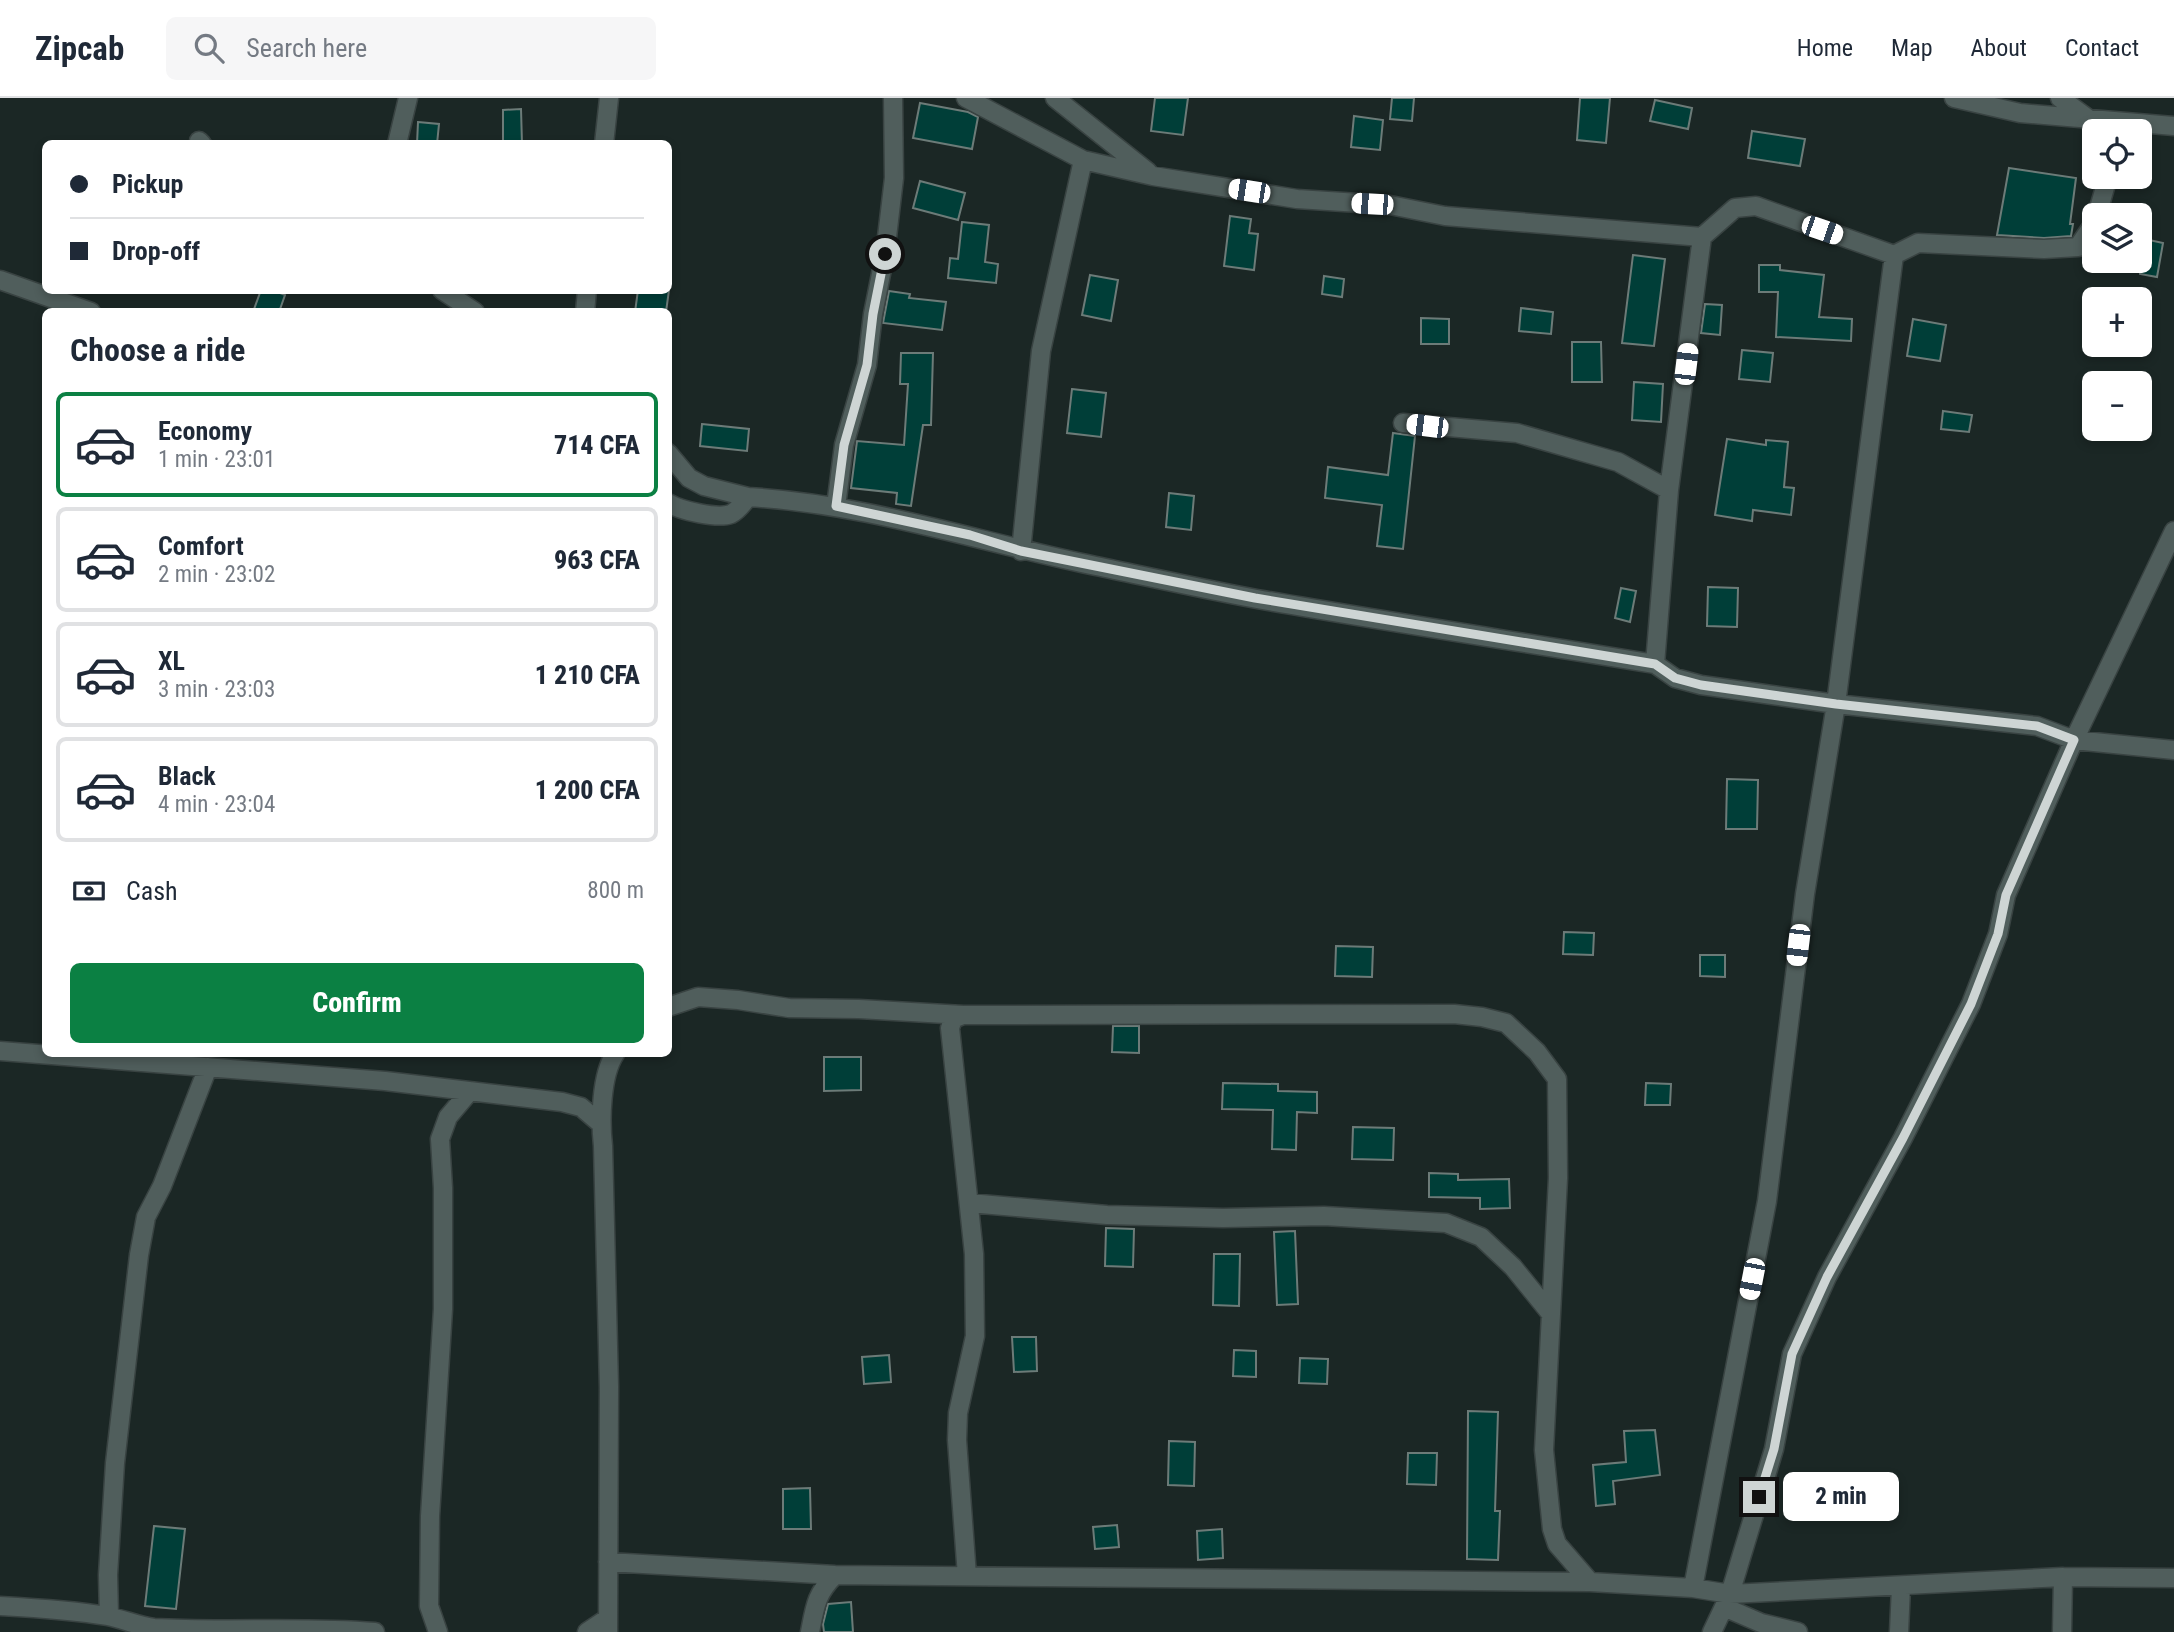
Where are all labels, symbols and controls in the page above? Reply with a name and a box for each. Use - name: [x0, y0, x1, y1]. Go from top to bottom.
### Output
- search box: [166, 17, 656, 80]
- text: Zipcab: [35, 29, 124, 68]
- icon: search: [190, 29, 228, 67]
- text: Search here: [246, 33, 367, 63]
- text: Home: [1797, 34, 1853, 62]
- text: Map: [1891, 34, 1933, 62]
- text: About: [1971, 34, 2027, 62]
- text: Contact: [2065, 34, 2139, 62]
- map controls: [2082, 119, 2152, 441]
- button: locate: [2082, 119, 2152, 189]
- text: Pickup: [112, 169, 183, 199]
- car: [1227, 177, 1272, 205]
- car: [1351, 192, 1394, 216]
- button: layers: [2082, 203, 2152, 273]
- car: [1799, 213, 1846, 247]
- text: Drop-off: [112, 236, 200, 266]
- route start: [869, 238, 901, 270]
- button: +: [2082, 287, 2152, 357]
- text: Choose a ride: [70, 331, 245, 369]
- car: [1674, 342, 1699, 386]
- button: −: [2082, 371, 2152, 441]
- icon: car: [74, 413, 137, 476]
- car: [1405, 413, 1450, 439]
- text: Economy: [158, 416, 252, 446]
- text: 714 CFA: [554, 430, 640, 460]
- text: 1 min · 23:01: [158, 446, 275, 473]
- icon: car: [74, 528, 137, 591]
- text: Comfort: [158, 531, 244, 561]
- text: 963 CFA: [554, 545, 640, 575]
- text: 2 min · 23:02: [158, 561, 275, 588]
- icon: car: [74, 643, 137, 706]
- text: XL: [158, 646, 185, 676]
- text: 1 210 CFA: [535, 660, 640, 690]
- text: 3 min · 23:03: [158, 676, 275, 703]
- icon: car: [74, 758, 137, 821]
- text: Black: [158, 761, 216, 791]
- text: 1 200 CFA: [535, 775, 640, 805]
- text: 4 min · 23:04: [158, 791, 275, 818]
- icon: cash: [70, 872, 108, 910]
- text: Cash: [126, 876, 178, 906]
- text: 800 m: [587, 877, 644, 904]
- car: [1786, 923, 1811, 967]
- button: Confirm: [70, 963, 644, 1043]
- car: [1738, 1256, 1767, 1302]
- callout: 2 min: [1784, 1472, 1899, 1522]
- route end: [1743, 1481, 1775, 1513]
- text: 2 min: [1815, 1483, 1867, 1510]

